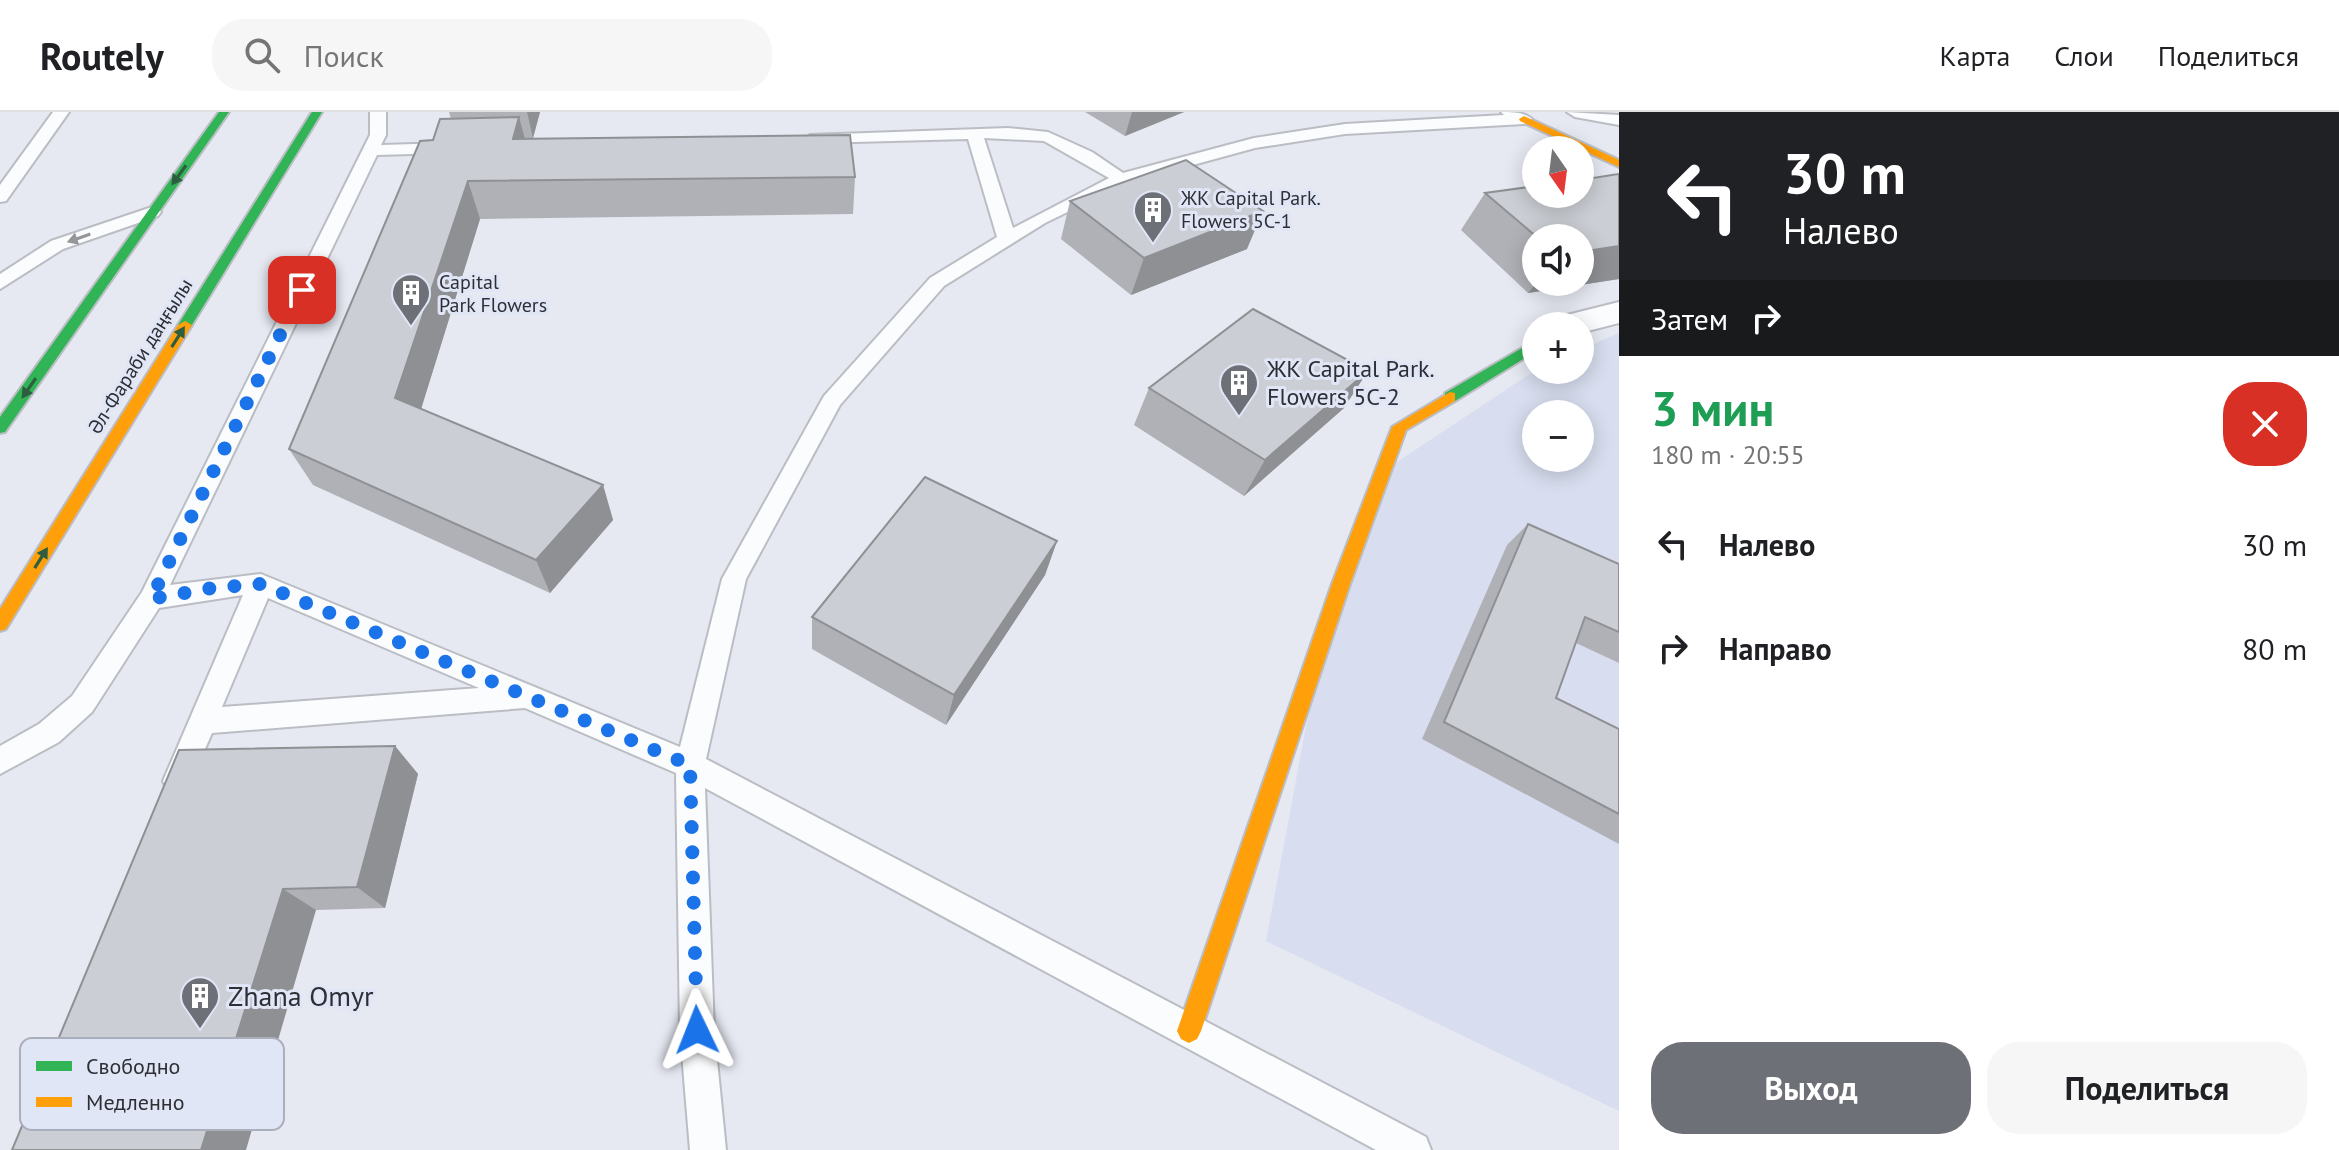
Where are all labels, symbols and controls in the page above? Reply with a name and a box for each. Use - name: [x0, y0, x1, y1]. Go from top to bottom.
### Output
- search box: [212, 19, 772, 91]
- text: Routely: [40, 31, 164, 80]
- icon: search: [240, 33, 284, 77]
- text: Поиск: [304, 36, 384, 75]
- text: Карта: [1940, 37, 2010, 74]
- text: Слои: [2054, 37, 2114, 74]
- text: Поделиться: [2158, 37, 2299, 74]
- north arrow: [1522, 136, 1594, 208]
- map controls: [1522, 136, 1594, 472]
- text: 30 m: [1783, 137, 1906, 209]
- icon: left: [1651, 144, 1755, 248]
- one-way arrow: [171, 165, 187, 186]
- place label: ЖК Capital Park. Flowers 5C-1: [1180, 185, 1321, 234]
- building icon: ЖК Capital Park. Flowers 5C-1: [1132, 189, 1174, 244]
- text: Налево: [1783, 207, 1899, 254]
- button: sound: [1522, 224, 1594, 296]
- one-way arrow: [66, 232, 90, 244]
- pin: [268, 256, 336, 324]
- icon: arrive: [280, 268, 324, 312]
- place label: Capital Park Flowers: [439, 269, 547, 318]
- building icon: Capital Park Flowers: [390, 272, 432, 327]
- street label: Әл-Фараби даңғылы: [82, 273, 198, 439]
- icon: right: [1744, 296, 1788, 340]
- text: Затем: [1651, 299, 1728, 338]
- button: +: [1522, 312, 1594, 384]
- one-way arrow: [171, 326, 185, 348]
- place label: ЖК Capital Park. Flowers 5C-2: [1266, 353, 1435, 412]
- building icon: ЖК Capital Park. Flowers 5C-2: [1218, 362, 1260, 417]
- one-way arrow: [22, 377, 37, 398]
- text: 3 мин: [1651, 377, 1774, 439]
- button: close: [2223, 382, 2307, 466]
- button: −: [1522, 400, 1594, 472]
- text: 180 m · 20:55: [1651, 438, 1805, 471]
- icon: left: [1651, 522, 1695, 566]
- text: Налево: [1719, 525, 1815, 564]
- text: 30 m: [2242, 525, 2307, 564]
- one-way arrow: [34, 547, 48, 569]
- icon: right: [1651, 626, 1695, 670]
- text: Направо: [1719, 629, 1832, 668]
- text: 80 m: [2242, 629, 2307, 668]
- building icon: Zhana Omyr: [179, 975, 221, 1030]
- place label: Zhana Omyr: [228, 977, 374, 1014]
- position arrow: [655, 988, 739, 1072]
- legend: [20, 1038, 284, 1130]
- button: Выход: [1651, 1042, 1971, 1134]
- button: Поделиться: [1987, 1042, 2307, 1134]
- text: Свободно: [86, 1052, 180, 1080]
- text: Медленно: [86, 1088, 184, 1116]

